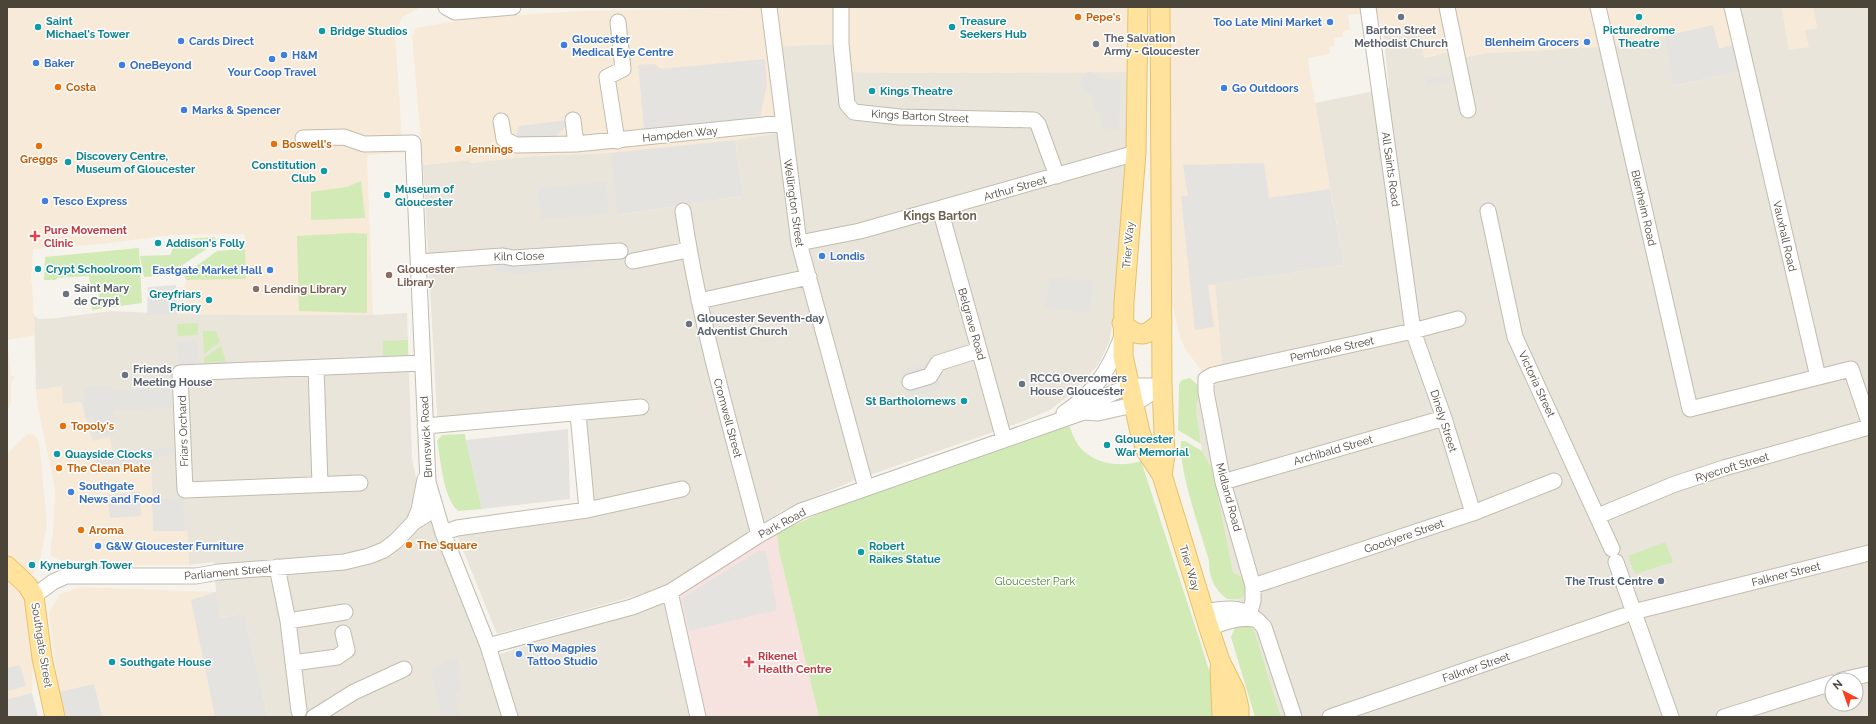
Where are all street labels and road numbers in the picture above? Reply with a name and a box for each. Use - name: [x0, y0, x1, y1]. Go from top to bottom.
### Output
- street label: Kings Barton Street: [871, 107, 969, 126]
- street label: Hampden Way: [642, 124, 718, 145]
- street label: All Saints Road: [1379, 131, 1402, 208]
- street label: Wellington Street: [781, 158, 806, 248]
- street label: Blenheim Road: [1628, 169, 1659, 248]
- street label: Arthur Street: [982, 173, 1048, 204]
- street label: Vauxhall Road: [1770, 199, 1799, 273]
- street label: Trier Way: [1120, 221, 1137, 269]
- street label: Kiln Close: [494, 250, 545, 263]
- street label: Belgrave Road: [955, 287, 988, 362]
- street label: Pembroke Street: [1289, 334, 1376, 365]
- street label: Victoria Street: [1516, 349, 1558, 420]
- street label: Cromwell Street: [711, 377, 744, 460]
- street label: Dinely Street: [1427, 388, 1460, 454]
- street label: Friars Orchard: [176, 395, 191, 467]
- street label: Brunswick Road: [418, 396, 435, 478]
- street label: Archibald Street: [1292, 433, 1375, 468]
- street label: Ryecroft Street: [1694, 450, 1771, 485]
- street label: Midland Road: [1213, 461, 1244, 533]
- street label: Park Road: [756, 506, 808, 541]
- street label: Goodyere Street: [1363, 517, 1446, 556]
- street label: Trier Way: [1176, 544, 1203, 593]
- street label: Falkner Street: [1750, 560, 1822, 589]
- street label: Parliament Street: [184, 562, 273, 583]
- street label: Southgate Street: [28, 602, 55, 689]
- street label: Falkner Street: [1441, 650, 1512, 685]

